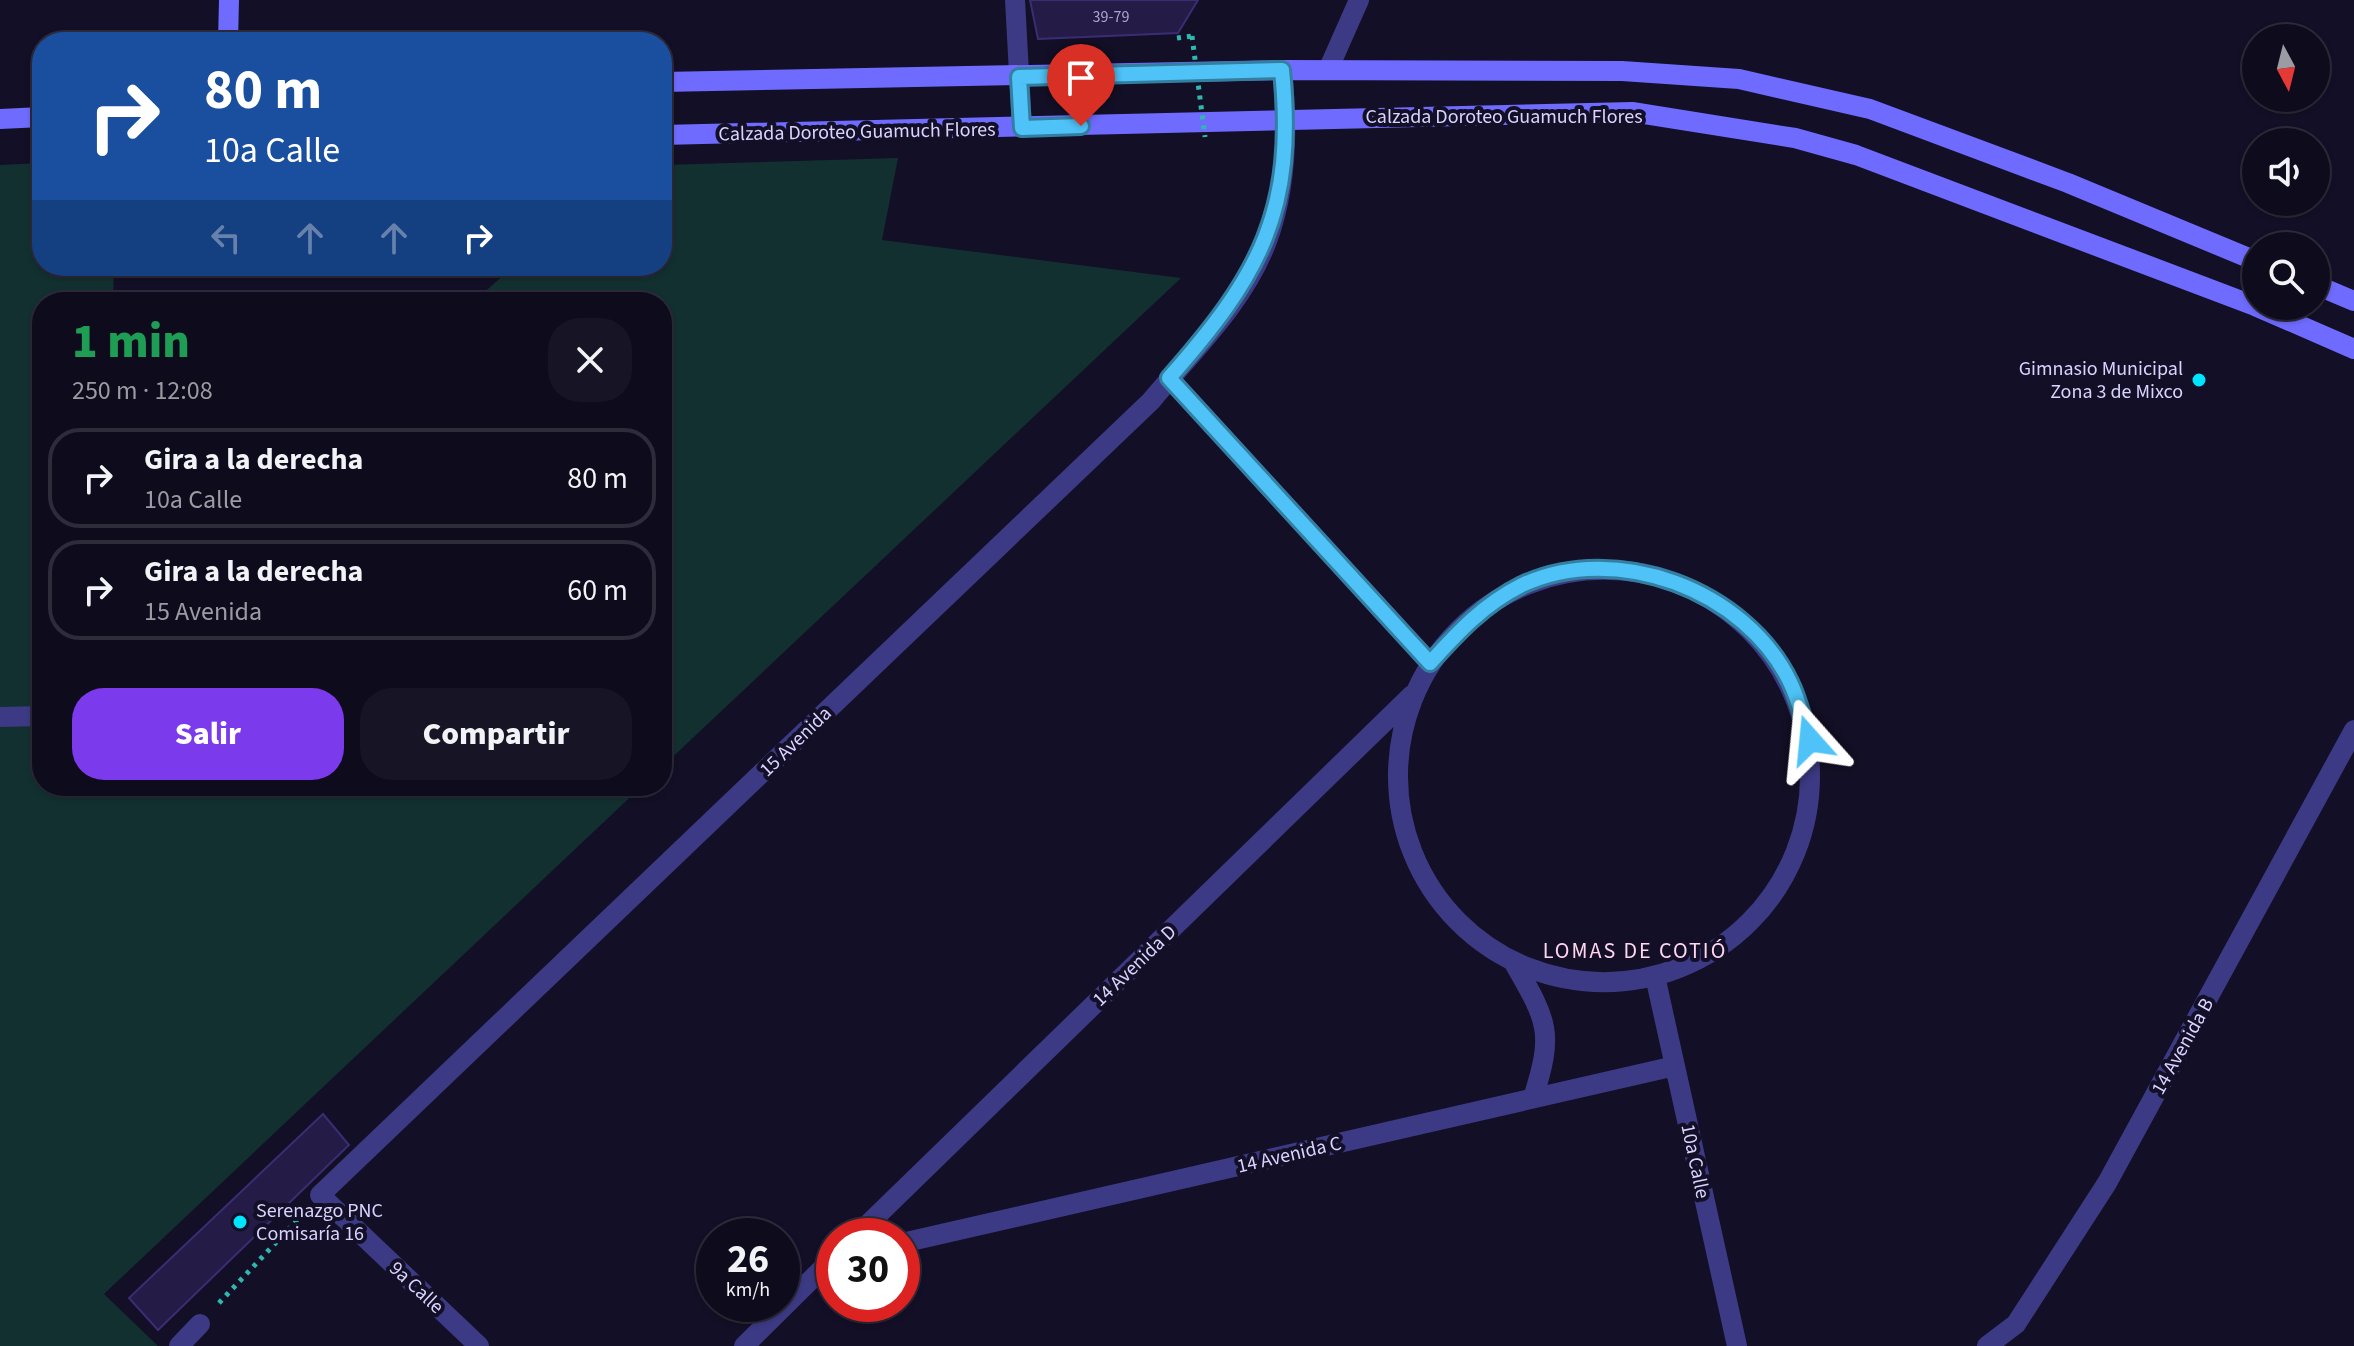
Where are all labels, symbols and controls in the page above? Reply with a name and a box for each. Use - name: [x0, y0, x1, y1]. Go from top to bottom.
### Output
- house number: 39-79: [1093, 6, 1129, 28]
- north arrow: [2242, 24, 2330, 112]
- map controls: [2242, 24, 2330, 320]
- pin: [1047, 44, 1115, 126]
- text: 80 m: [204, 51, 322, 130]
- icon: arrive: [1059, 56, 1103, 100]
- icon: right: [72, 64, 176, 168]
- street label: Calzada Doroteo Guamuch Flores: [1365, 103, 1643, 131]
- street label: Calzada Doroteo Guamuch Flores: [718, 116, 996, 148]
- text: 10a Calle: [204, 125, 340, 176]
- button: sound: [2242, 128, 2330, 216]
- icon: left: [204, 216, 248, 260]
- icon: ahead: [288, 216, 332, 260]
- icon: ahead: [372, 216, 416, 260]
- icon: right: [456, 216, 500, 260]
- button: search: [2242, 232, 2330, 320]
- text: 1 min: [72, 308, 190, 376]
- button: close: [548, 318, 632, 402]
- place label: Gimnasio Municipal Zona 3 de Mixco: [2019, 355, 2183, 406]
- marker: Gimnasio Municipal Zona 3 de Mixco: [2190, 371, 2208, 389]
- text: 250 m · 12:08: [72, 372, 213, 409]
- text: Gira a la derecha: [144, 438, 363, 481]
- icon: right: [76, 456, 120, 500]
- text: 80 m: [567, 457, 628, 500]
- text: 10a Calle: [144, 481, 242, 518]
- text: Gira a la derecha: [144, 550, 363, 593]
- icon: right: [76, 568, 120, 612]
- text: 60 m: [567, 569, 628, 612]
- text: 15 Avenida: [144, 593, 262, 630]
- button: Salir: [72, 688, 344, 780]
- button: Compartir: [360, 688, 632, 780]
- position arrow: [1768, 698, 1852, 782]
- street label: 15 Avenida: [753, 700, 838, 783]
- street label: 14 Avenida D: [1086, 918, 1183, 1013]
- district label: LOMAS DE COTIÓ: [1543, 935, 1727, 967]
- street label: 14 Avenida B: [2145, 993, 2221, 1100]
- street label: 10a Calle: [1673, 1121, 1717, 1201]
- street label: 14 Avenida C: [1234, 1129, 1344, 1181]
- place label: Serenazgo PNC Comisaría 16: [256, 1197, 383, 1248]
- marker: Serenazgo PNC Comisaría 16: [231, 1213, 249, 1231]
- speed limit sign: 30: [816, 1218, 920, 1322]
- text: 26: [727, 1231, 769, 1288]
- street label: 9a Calle: [383, 1255, 450, 1320]
- text: km/h: [726, 1276, 770, 1304]

